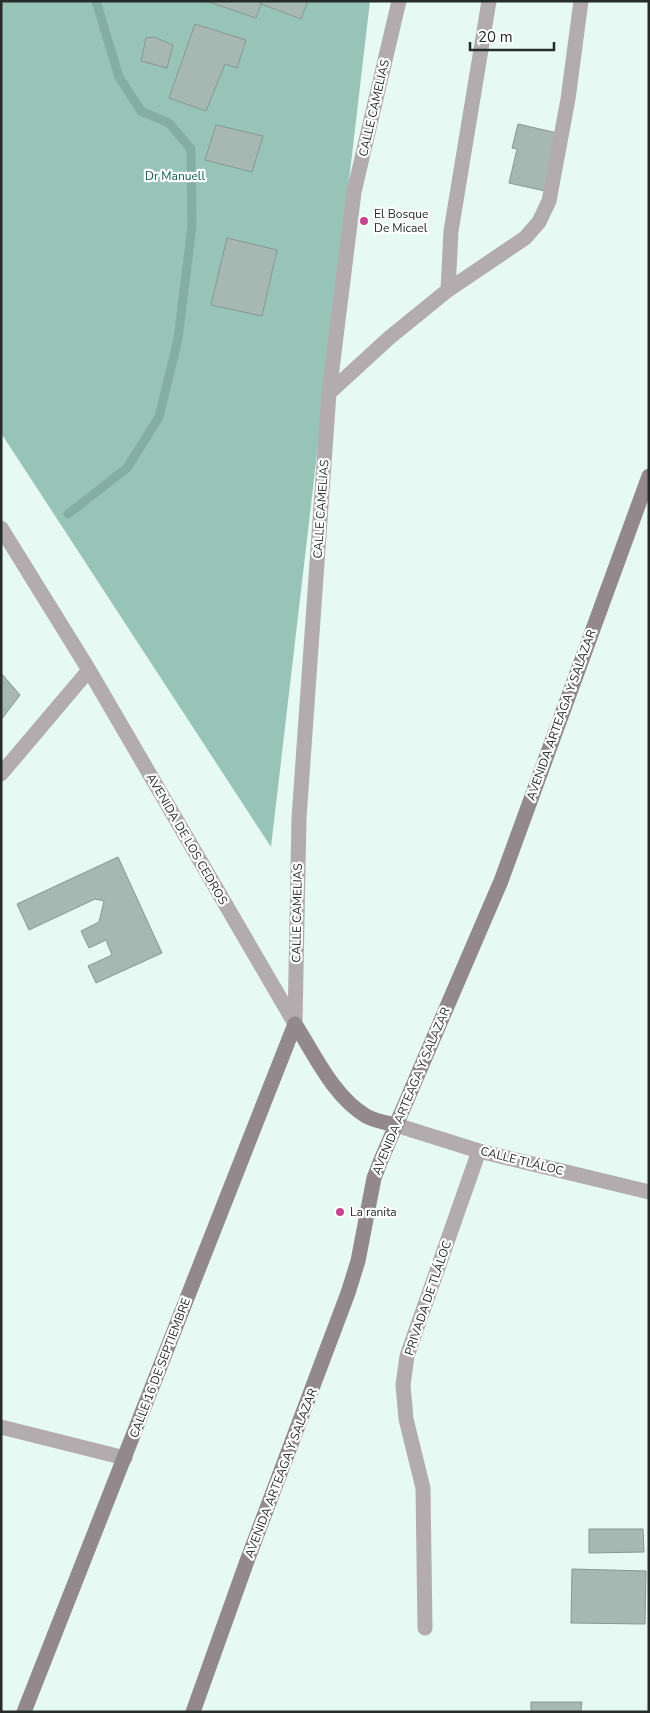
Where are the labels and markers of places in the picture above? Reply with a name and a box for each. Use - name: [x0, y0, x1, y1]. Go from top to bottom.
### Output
- place label: El Bosque De Micael: [374, 206, 428, 236]
- marker: El Bosque De Micael: [358, 215, 370, 227]
- place label: La ranita: [350, 1204, 397, 1220]
- marker: La ranita: [334, 1206, 346, 1218]

